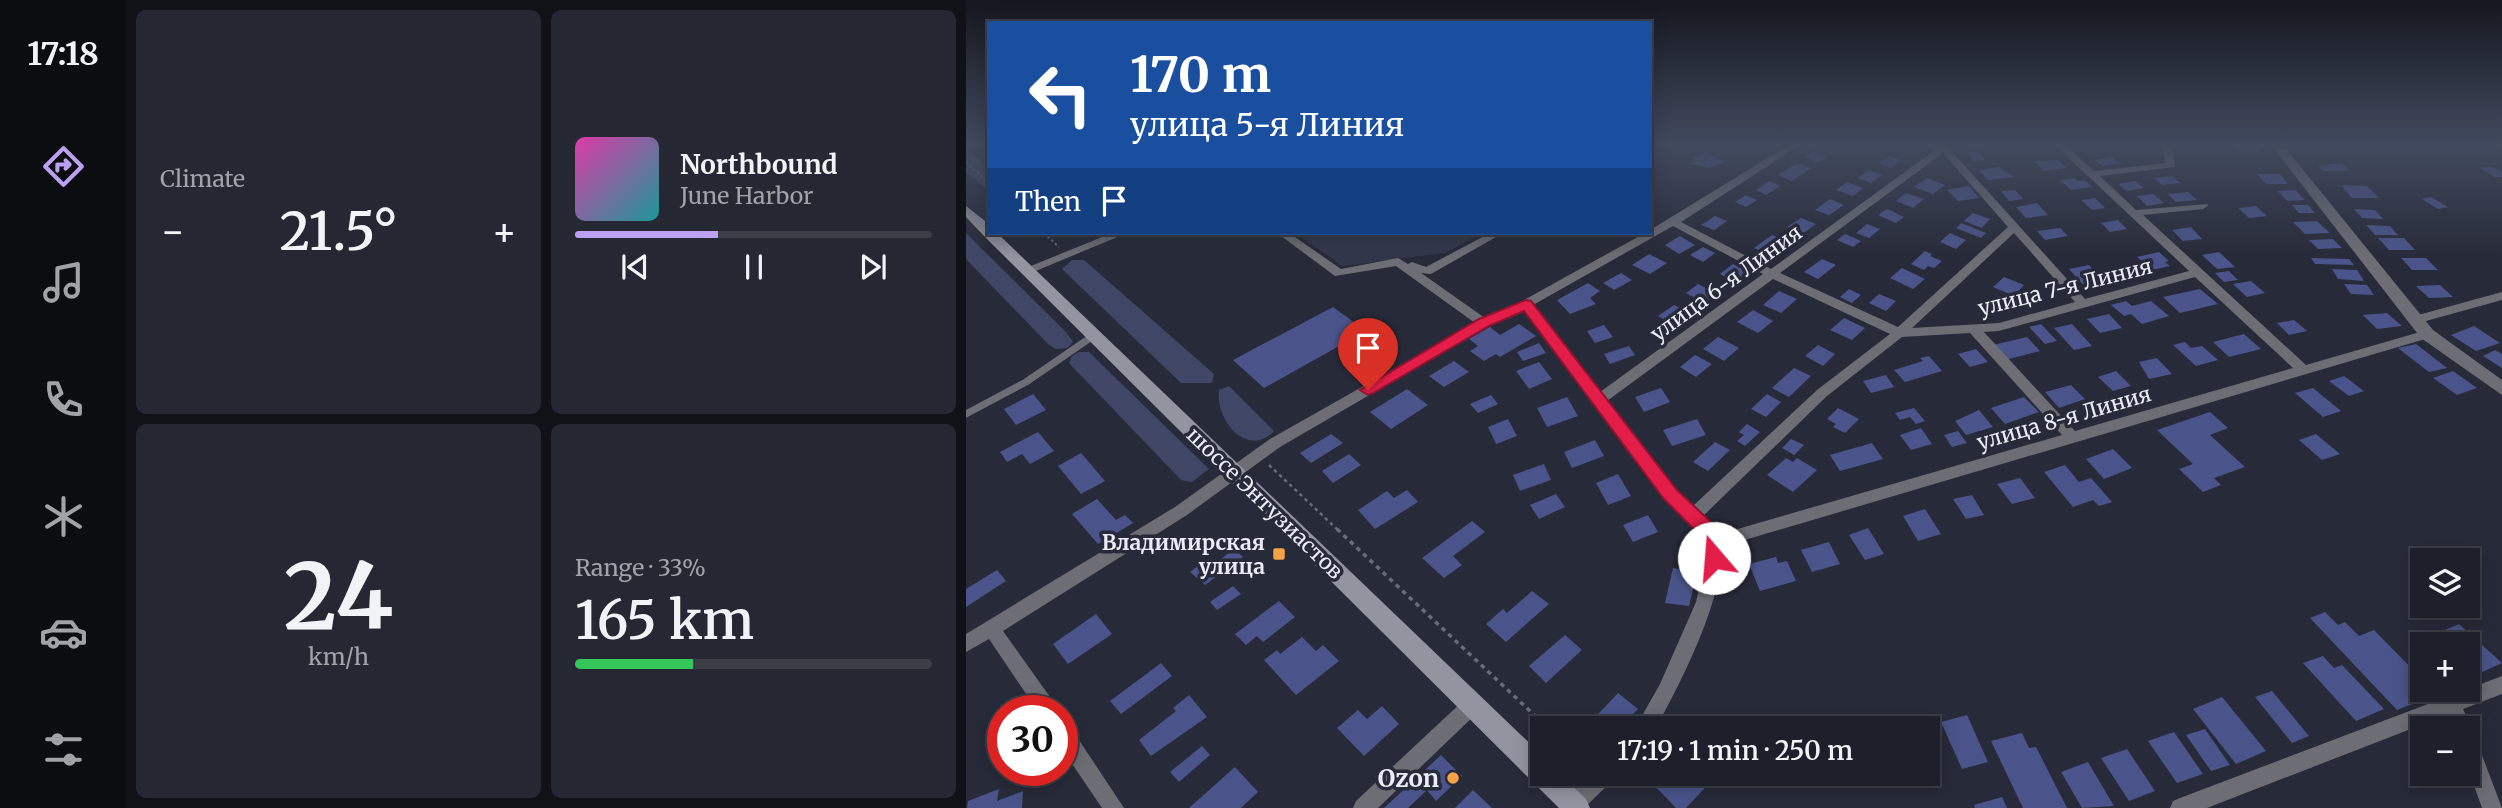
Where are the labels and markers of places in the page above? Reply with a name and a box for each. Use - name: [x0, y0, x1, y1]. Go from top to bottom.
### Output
- pin: [1338, 318, 1398, 390]
- place label: Владимирская улица: [1102, 529, 1265, 580]
- marker: Владимирская улица: [1271, 546, 1287, 562]
- place label: Ozon: [1378, 763, 1439, 794]
- marker: Ozon: [1445, 770, 1461, 786]

